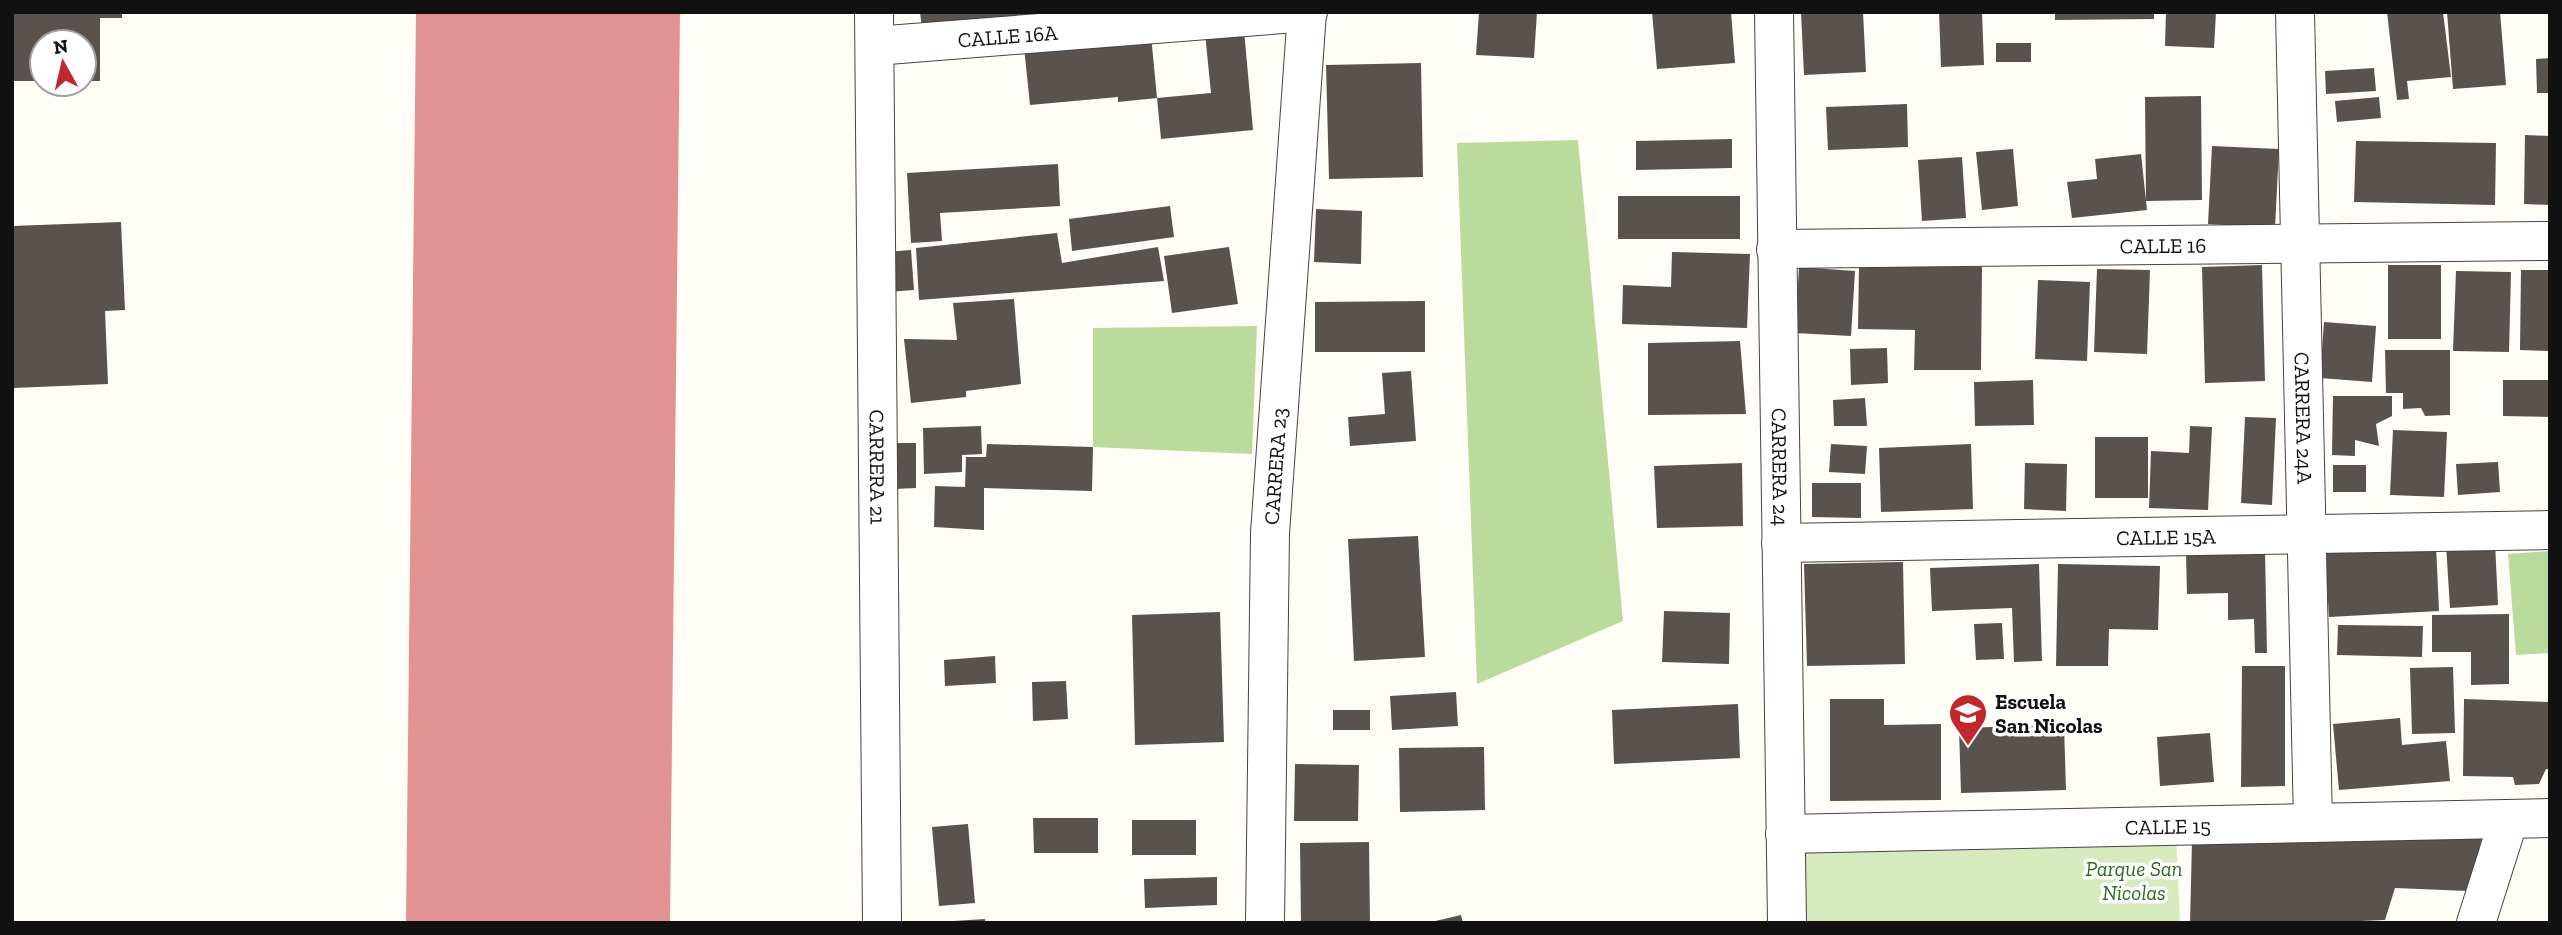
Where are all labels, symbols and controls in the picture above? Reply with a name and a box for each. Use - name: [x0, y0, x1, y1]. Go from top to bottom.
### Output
- street label: CALLE 16A: [957, 19, 1059, 52]
- north arrow: [28, 28, 98, 98]
- text: N: [52, 34, 69, 59]
- street label: CALLE 16: [2120, 232, 2206, 258]
- street label: CARRERA 24A: [2290, 352, 2318, 485]
- street label: CARRERA 23: [1258, 407, 1291, 526]
- street label: CARRERA 24: [1767, 408, 1794, 526]
- street label: CARRERA 21: [865, 409, 891, 525]
- street label: CALLE 15A: [2116, 523, 2216, 550]
- place label: Escuela San Nicolas: [1995, 689, 2103, 738]
- school or university icon: Escuela San Nicolas: [1947, 692, 1989, 747]
- street label: CALLE 15: [2125, 813, 2211, 839]
- park label: Parque San Nicolas: [2085, 856, 2183, 905]

